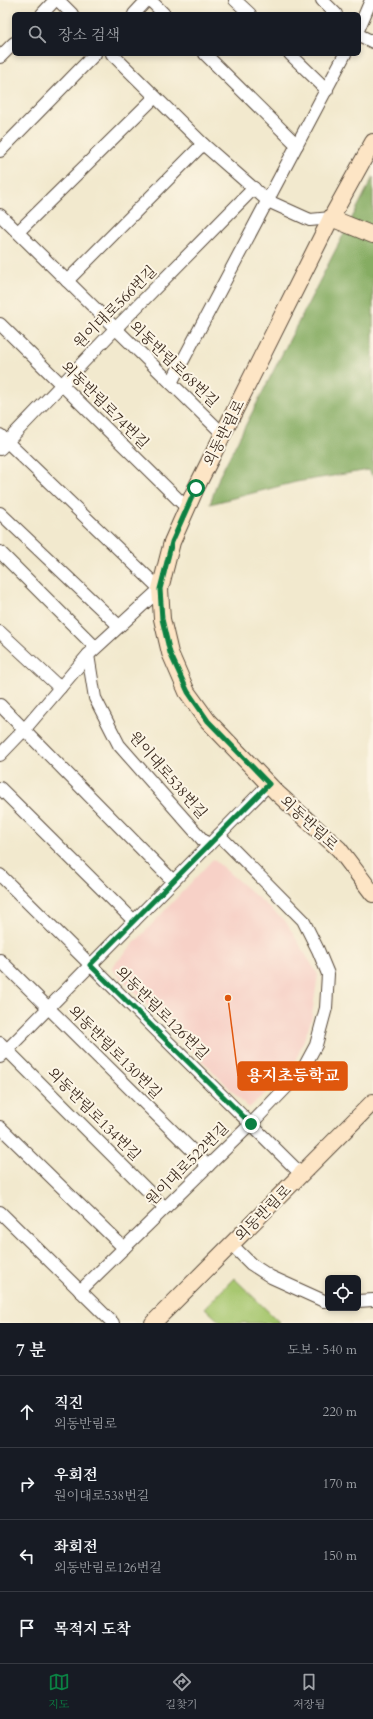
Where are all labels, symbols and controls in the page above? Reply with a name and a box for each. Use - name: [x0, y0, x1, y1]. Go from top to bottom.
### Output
- search box: [12, 12, 361, 56]
- icon: search: [26, 23, 48, 45]
- text: 장소 검색: [58, 25, 120, 45]
- street label: 원이대로566번길: [69, 261, 161, 353]
- street label: 외동반림로68번길: [125, 316, 223, 412]
- street label: 외동반림로74번길: [57, 357, 153, 453]
- street label: 외동반림로: [199, 396, 250, 470]
- route start: [187, 479, 205, 497]
- street label: 원이대로538번길: [124, 727, 212, 823]
- street label: 외동반림로: [276, 791, 343, 855]
- street label: 외동반림로126번길: [111, 962, 213, 1064]
- street label: 외동반림로130번길: [64, 1001, 166, 1103]
- callout: 용지초등학교: [238, 1062, 347, 1090]
- street label: 외동반림로134번길: [43, 1063, 145, 1165]
- text: 용지초등학교: [247, 1065, 340, 1087]
- route end: [242, 1115, 260, 1133]
- street label: 원이대로522번길: [141, 1118, 233, 1210]
- street label: 외동반림로: [230, 1180, 296, 1246]
- map controls: [325, 1275, 361, 1311]
- button: locate: [325, 1275, 361, 1311]
- text: 7 분: [16, 1339, 46, 1362]
- text: 도보 · 540 m: [287, 1341, 357, 1359]
- text: 직진: [54, 1393, 83, 1413]
- icon: ahead: [16, 1401, 38, 1423]
- text: 220 m: [323, 1403, 357, 1421]
- text: 외동반림로: [54, 1415, 117, 1433]
- text: 우회전: [54, 1465, 97, 1485]
- icon: right: [16, 1473, 38, 1495]
- text: 170 m: [323, 1475, 357, 1493]
- text: 원이대로538번길: [54, 1487, 149, 1505]
- text: 좌회전: [54, 1537, 97, 1557]
- icon: left: [16, 1545, 38, 1567]
- text: 150 m: [323, 1547, 357, 1565]
- text: 외동반림로126번길: [54, 1559, 162, 1577]
- icon: arrive: [16, 1617, 38, 1639]
- text: 목적지 도착: [54, 1619, 130, 1639]
- tab: 지도: [48, 1671, 70, 1712]
- tab: 길찾기: [166, 1671, 197, 1712]
- tab: 저장됨: [293, 1671, 325, 1712]

